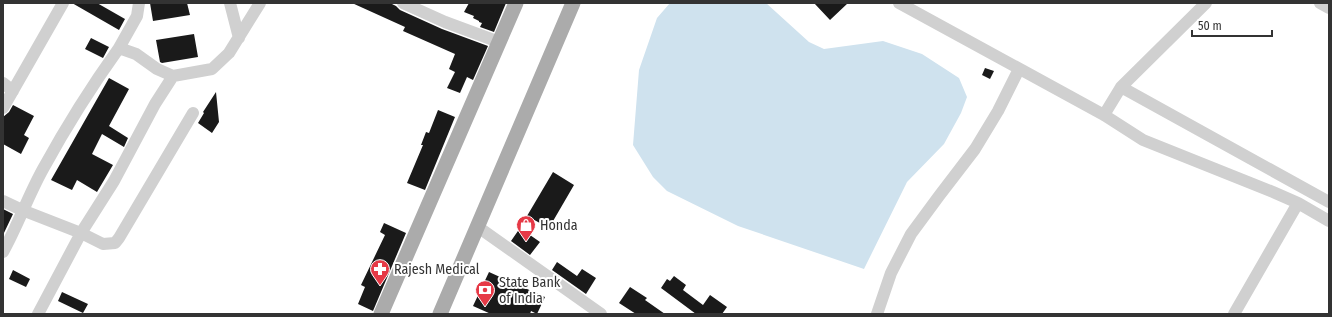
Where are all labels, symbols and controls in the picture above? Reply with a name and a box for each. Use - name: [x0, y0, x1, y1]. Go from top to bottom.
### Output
- scale bar: [1192, 12, 1272, 38]
- text: 50 m: [1198, 19, 1222, 33]
- shop icon: Honda: [515, 214, 537, 242]
- place label: Honda: [540, 217, 578, 234]
- pharmacy icon: Rajesh Medical: [369, 258, 391, 286]
- place label: Rajesh Medical: [394, 261, 480, 278]
- place label: State Bank of India: [499, 274, 561, 307]
- bank icon: State Bank of India: [474, 279, 496, 307]

